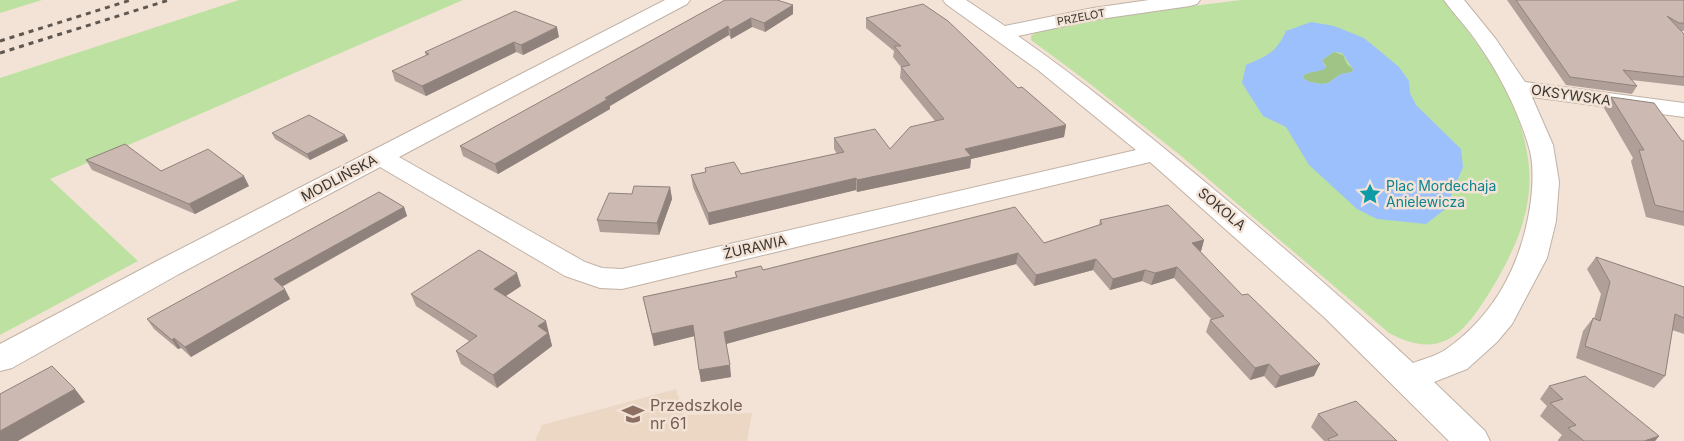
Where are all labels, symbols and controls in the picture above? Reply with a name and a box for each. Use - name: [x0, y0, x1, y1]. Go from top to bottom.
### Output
- street label: PRZELOT: [1056, 5, 1106, 29]
- street label: OKSYWSKA: [1530, 80, 1612, 109]
- street label: MODLIŃSKA: [298, 150, 380, 205]
- place label: Plac Mordechaja Anielewicza: [1386, 177, 1496, 210]
- place icon: Plac Mordechaja Anielewicza: [1357, 181, 1383, 207]
- street label: SOKOLA: [1195, 184, 1250, 234]
- street label: ŻURAWIA: [722, 231, 788, 262]
- place label: Przedszkole nr 61: [650, 395, 742, 433]
- school or university icon: Przedszkole nr 61: [620, 401, 646, 427]

